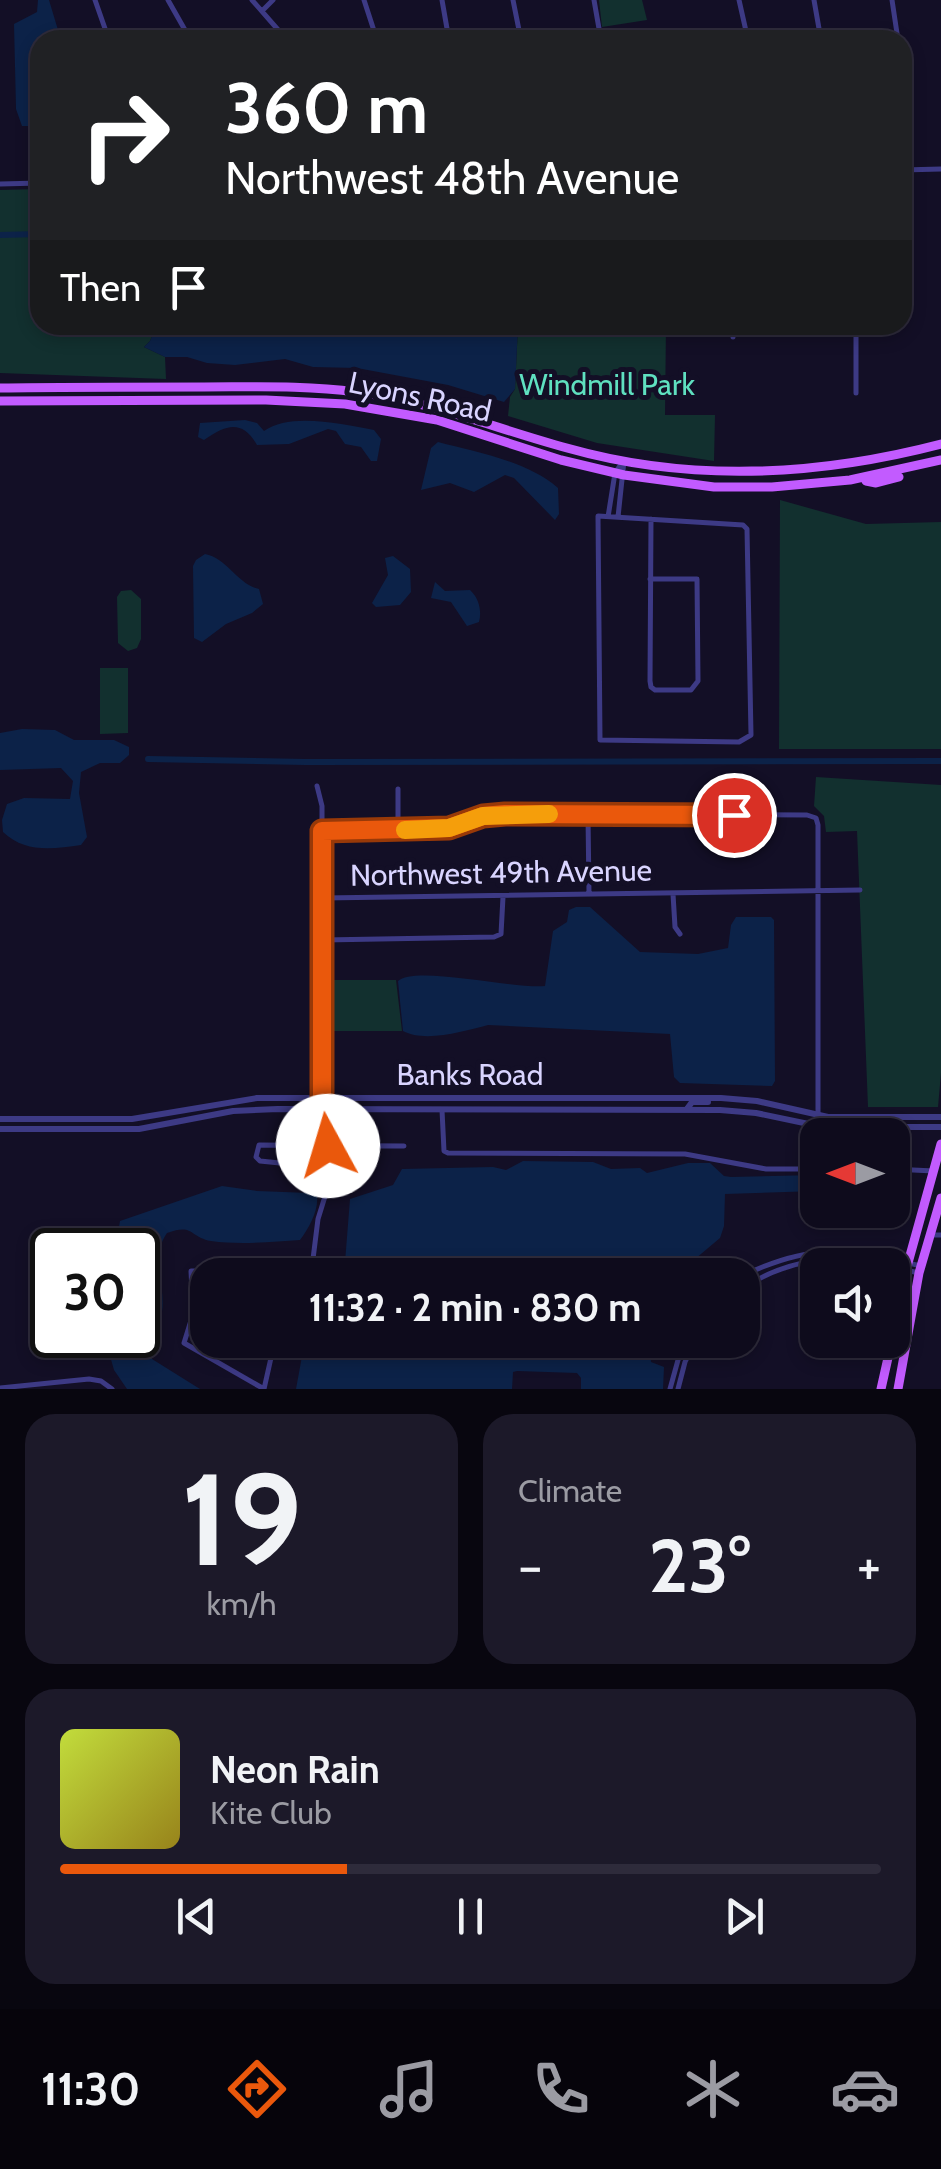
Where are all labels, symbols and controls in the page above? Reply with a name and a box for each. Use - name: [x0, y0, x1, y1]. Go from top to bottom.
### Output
- text: 360 m: [225, 65, 428, 151]
- icon: right: [60, 70, 190, 200]
- text: Northwest 48th Avenue: [225, 151, 679, 205]
- icon: arrive: [161, 260, 216, 315]
- text: Then: [60, 264, 141, 311]
- street label: Lyons Road: [345, 363, 495, 430]
- park label: Windmill Park: [519, 366, 695, 403]
- pin: [692, 773, 777, 858]
- icon: arrive: [707, 788, 762, 843]
- street label: Northwest 49th Avenue: [350, 851, 652, 894]
- street label: Banks Road: [397, 1056, 543, 1093]
- position arrow: [276, 1094, 380, 1198]
- north arrow: [800, 1118, 910, 1228]
- map controls: [800, 1118, 910, 1358]
- speed limit sign: 30: [30, 1228, 160, 1358]
- button: sound: [800, 1248, 910, 1358]
- text: 11:32 · 2 min · 830 m: [309, 1284, 641, 1331]
- text: 19: [181, 1440, 302, 1598]
- text: Climate: [518, 1471, 622, 1510]
- text: 23°: [649, 1520, 750, 1611]
- text: −: [518, 1532, 542, 1599]
- text: +: [857, 1532, 881, 1599]
- text: km/h: [206, 1584, 277, 1623]
- text: Neon Rain: [210, 1746, 380, 1793]
- text: Kite Club: [210, 1793, 332, 1832]
- icon: previous: [169, 1889, 224, 1944]
- icon: pause: [443, 1889, 498, 1944]
- icon: next: [717, 1889, 772, 1944]
- icon: directions: [222, 2054, 292, 2124]
- icon: music: [374, 2054, 444, 2124]
- icon: phone: [526, 2054, 596, 2124]
- icon: climate: [678, 2054, 748, 2124]
- icon: car: [830, 2054, 900, 2124]
- text: 11:30: [41, 2062, 140, 2116]

